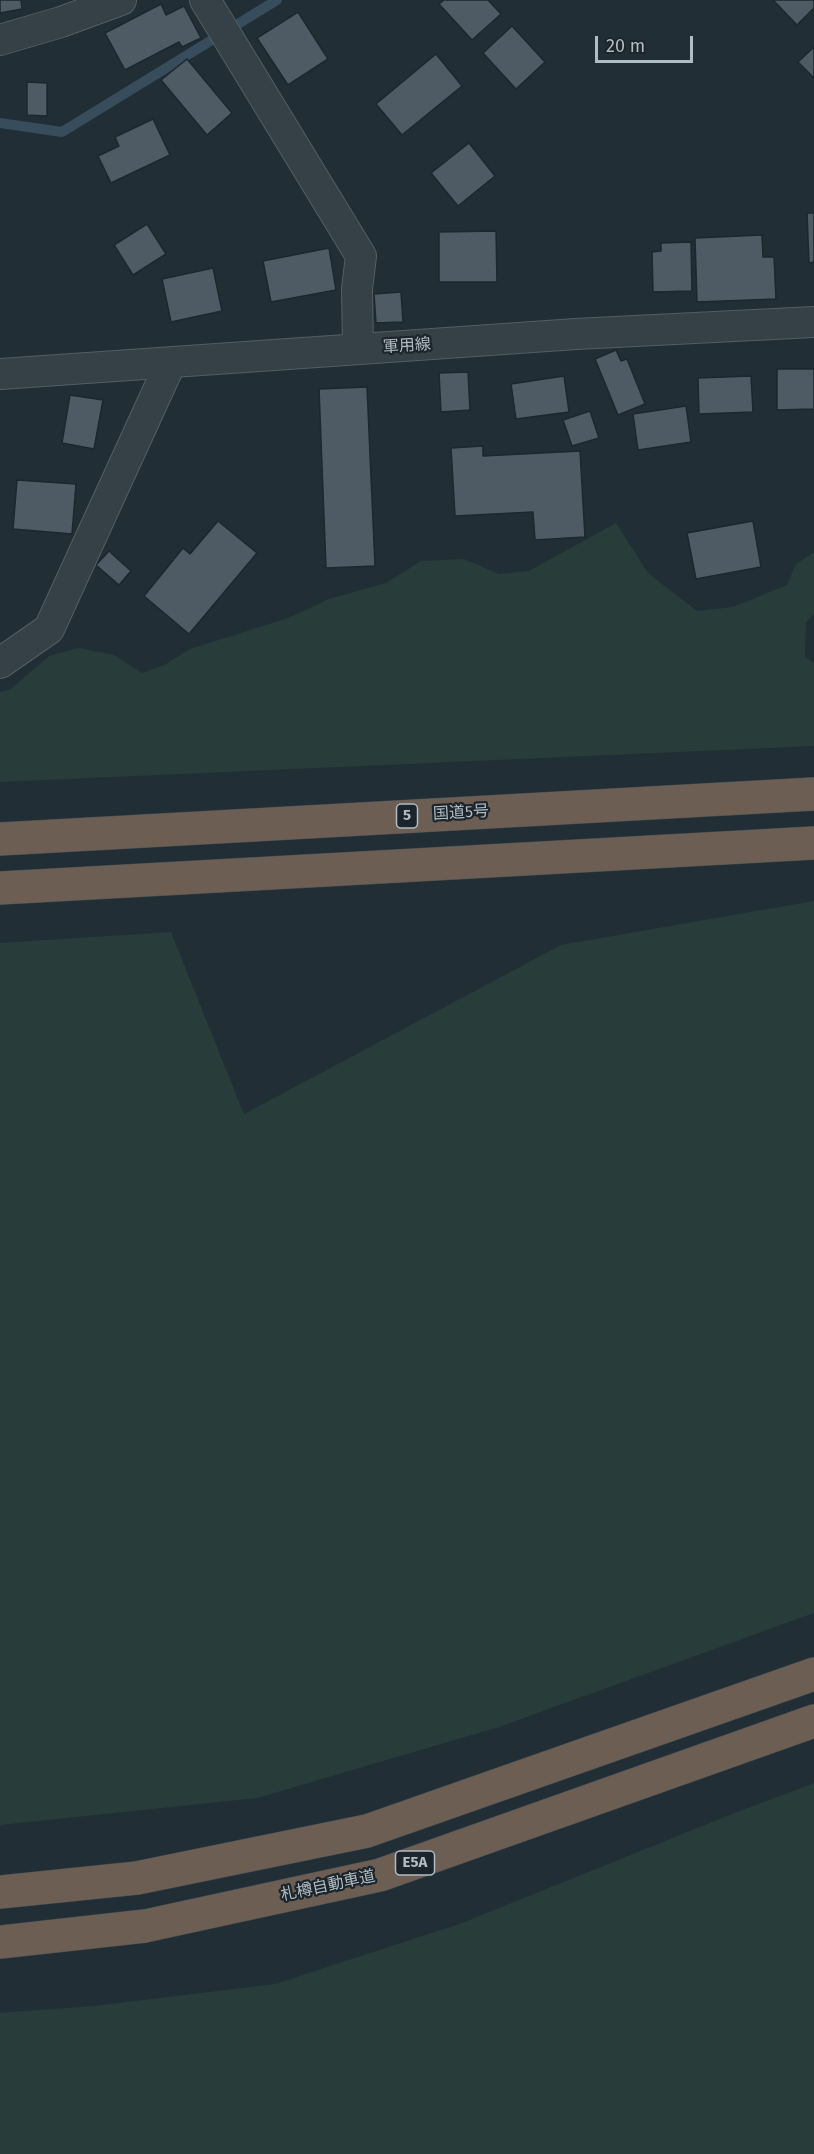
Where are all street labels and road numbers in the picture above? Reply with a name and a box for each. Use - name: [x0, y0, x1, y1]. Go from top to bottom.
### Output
- street label: 軍用線: [382, 335, 432, 357]
- street label: 国道5号: [433, 802, 489, 824]
- road number: 5: [396, 804, 418, 828]
- road number: E5A: [396, 1851, 434, 1875]
- street label: 札樽自動車道: [279, 1867, 377, 1905]

